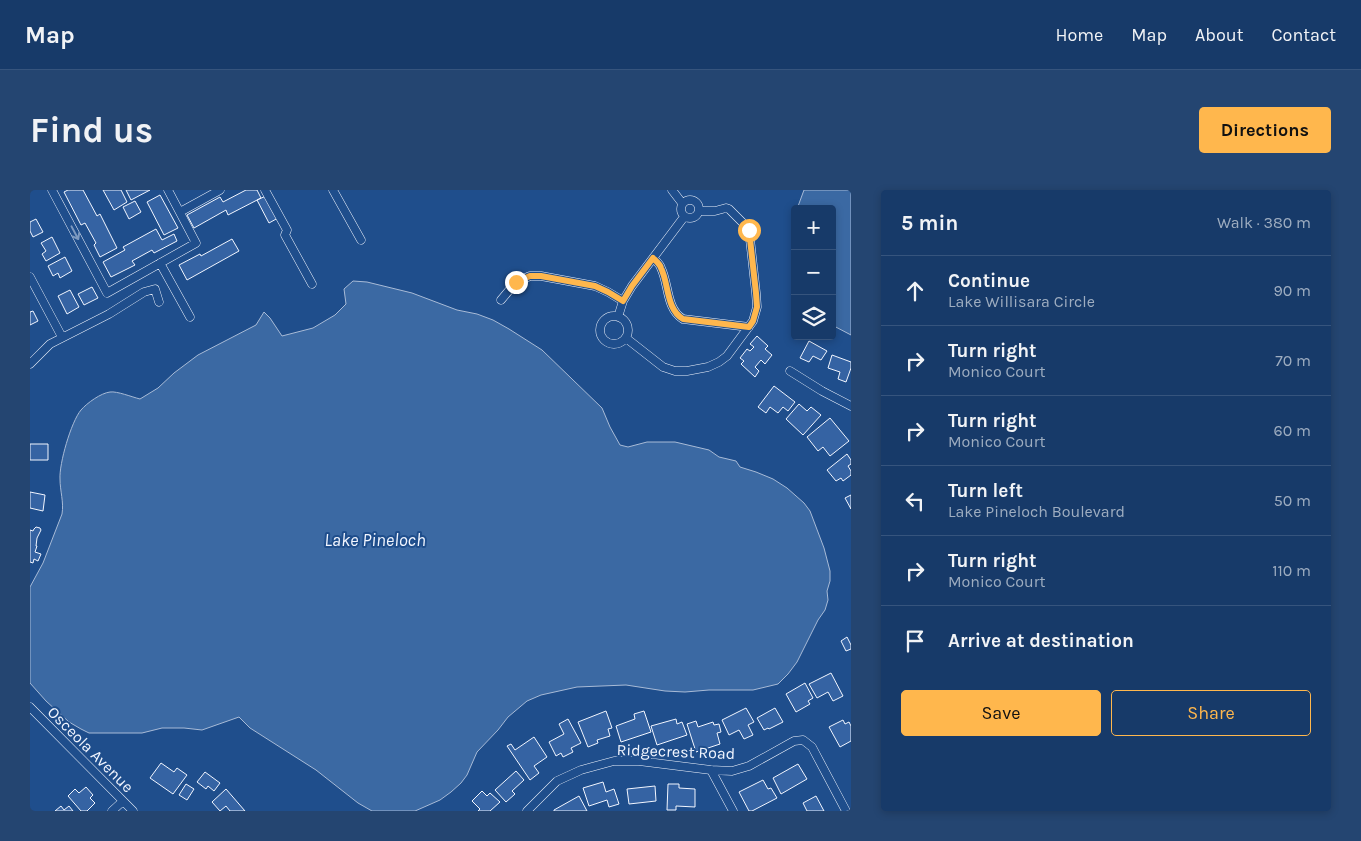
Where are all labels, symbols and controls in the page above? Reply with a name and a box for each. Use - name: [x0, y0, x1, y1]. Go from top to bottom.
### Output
- text: Map: [25, 21, 75, 49]
- text: Home: [1055, 24, 1103, 46]
- text: Map: [1131, 24, 1167, 46]
- text: About: [1195, 24, 1244, 46]
- text: Contact: [1272, 24, 1336, 46]
- button: Directions: [1199, 107, 1331, 153]
- text: Find us: [30, 110, 153, 151]
- map controls: [791, 205, 836, 340]
- button: +: [791, 205, 836, 250]
- text: 5 min: [901, 211, 958, 235]
- text: Walk · 380 m: [1217, 213, 1311, 232]
- route start: [738, 219, 761, 242]
- one-way arrow: [71, 225, 80, 240]
- button: −: [791, 250, 836, 295]
- text: Continue: [948, 270, 1030, 292]
- route end: [505, 271, 528, 294]
- icon: ahead: [901, 277, 929, 305]
- text: 90 m: [1273, 281, 1311, 300]
- text: Lake Willisara Circle: [948, 292, 1095, 311]
- button: layers: [791, 295, 836, 340]
- text: Turn right: [948, 340, 1037, 362]
- icon: right: [901, 347, 929, 375]
- text: 70 m: [1275, 351, 1311, 370]
- text: Monico Court: [948, 362, 1046, 381]
- text: Turn right: [948, 410, 1037, 432]
- icon: right: [901, 417, 929, 445]
- text: 60 m: [1274, 421, 1311, 440]
- text: Monico Court: [948, 432, 1046, 451]
- text: Turn left: [948, 480, 1023, 502]
- icon: left: [901, 487, 929, 515]
- text: 50 m: [1274, 491, 1311, 510]
- text: Lake Pineloch Boulevard: [948, 502, 1125, 521]
- water label: Lake Pineloch: [324, 529, 426, 551]
- text: Turn right: [948, 550, 1037, 572]
- icon: right: [901, 557, 929, 585]
- text: 110 m: [1272, 561, 1311, 580]
- text: Monico Court: [948, 572, 1046, 591]
- icon: arrive: [901, 627, 929, 655]
- text: Arrive at destination: [948, 630, 1134, 652]
- button: Save: [901, 690, 1101, 736]
- button: Share: [1111, 690, 1311, 736]
- street label: Osceola Avenue: [44, 702, 138, 796]
- street label: Ridgecrest Road: [616, 740, 736, 763]

